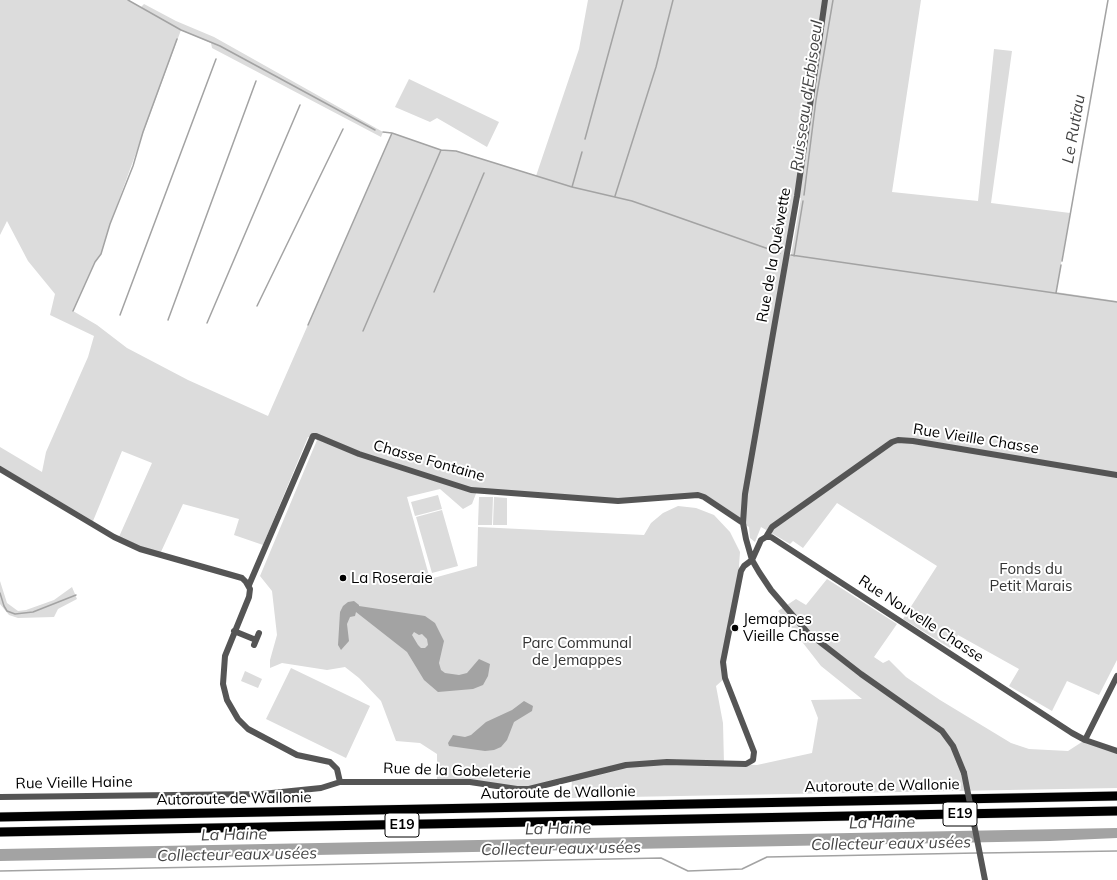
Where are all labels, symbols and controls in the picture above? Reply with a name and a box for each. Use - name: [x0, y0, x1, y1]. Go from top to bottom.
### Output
- water label: Ruisseau d'Erbisoeul: [787, 19, 827, 173]
- water label: Le Rutiau: [1058, 93, 1090, 165]
- street label: Rue de la Quéwette: [753, 186, 795, 324]
- street label: Rue Vieille Chasse: [912, 420, 1040, 458]
- street label: Chasse Fontaine: [371, 436, 487, 486]
- park label: Fonds du Petit Marais: [990, 560, 1072, 595]
- place label: La Roseraie: [351, 569, 433, 587]
- street label: Rue Nouvelle Chasse: [855, 572, 987, 666]
- marker: La Roseraie: [338, 573, 348, 583]
- place label: Jemappes Vieille Chasse: [743, 610, 839, 645]
- marker: Jemappes Vieille Chasse: [730, 623, 740, 633]
- park label: Parc Communal de Jemappes: [522, 634, 632, 669]
- street label: Rue de la Gobeleterie: [383, 759, 531, 783]
- street label: Rue Vieille Haine: [15, 773, 133, 793]
- street label: Autoroute de Wallonie: [804, 776, 960, 796]
- street label: Autoroute de Wallonie: [480, 783, 636, 803]
- street label: Autoroute de Wallonie: [156, 789, 312, 809]
- road number: E19: [943, 802, 977, 826]
- road number: E19: [385, 813, 419, 837]
- water label: La Haine: [849, 813, 915, 833]
- water label: La Haine: [525, 819, 591, 839]
- water label: La Haine: [201, 825, 267, 845]
- water label: Collecteur eaux usées: [811, 833, 971, 855]
- water label: Collecteur eaux usées: [481, 838, 641, 860]
- water label: Collecteur eaux usées: [157, 844, 317, 866]

